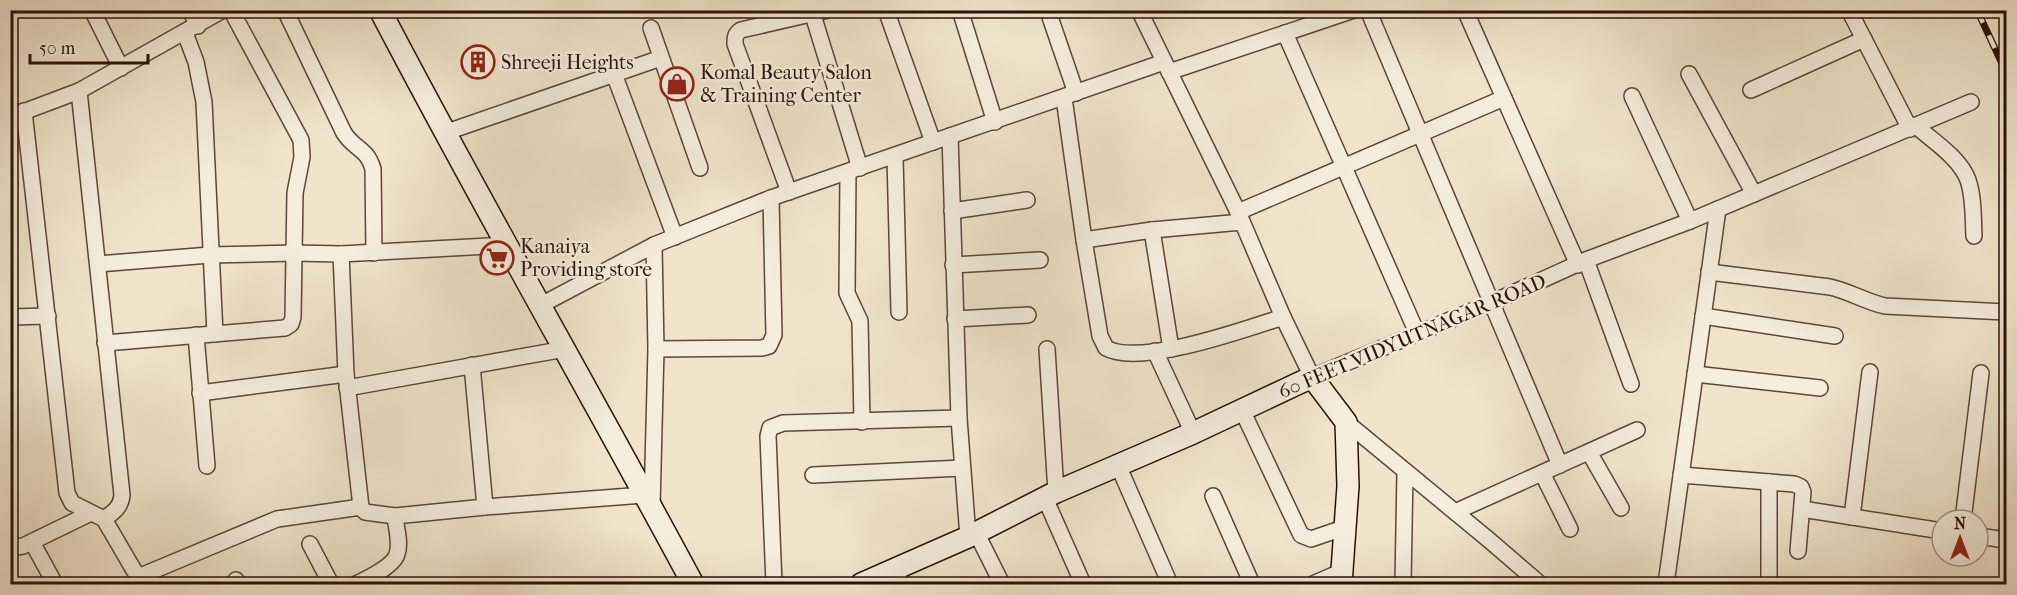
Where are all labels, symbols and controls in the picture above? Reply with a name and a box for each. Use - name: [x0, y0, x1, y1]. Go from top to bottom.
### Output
- scale bar: [30, 27, 148, 65]
- text: 50 m: [39, 38, 76, 59]
- building icon: Shreeji Heights: [460, 44, 496, 80]
- place label: Shreeji Heights: [501, 51, 634, 74]
- place label: Komal Beauty Salon & Training Center: [700, 61, 872, 107]
- shop icon: Komal Beauty Salon & Training Center: [659, 66, 695, 102]
- place label: Kanaiya Providing store: [520, 235, 652, 281]
- supermarket icon: Kanaiya Providing store: [479, 240, 515, 276]
- street label: 60 FEET VIDYUTNAGAR ROAD: [1275, 270, 1549, 403]
- north arrow: [1930, 508, 1990, 568]
- text: N: [1954, 514, 1967, 533]

